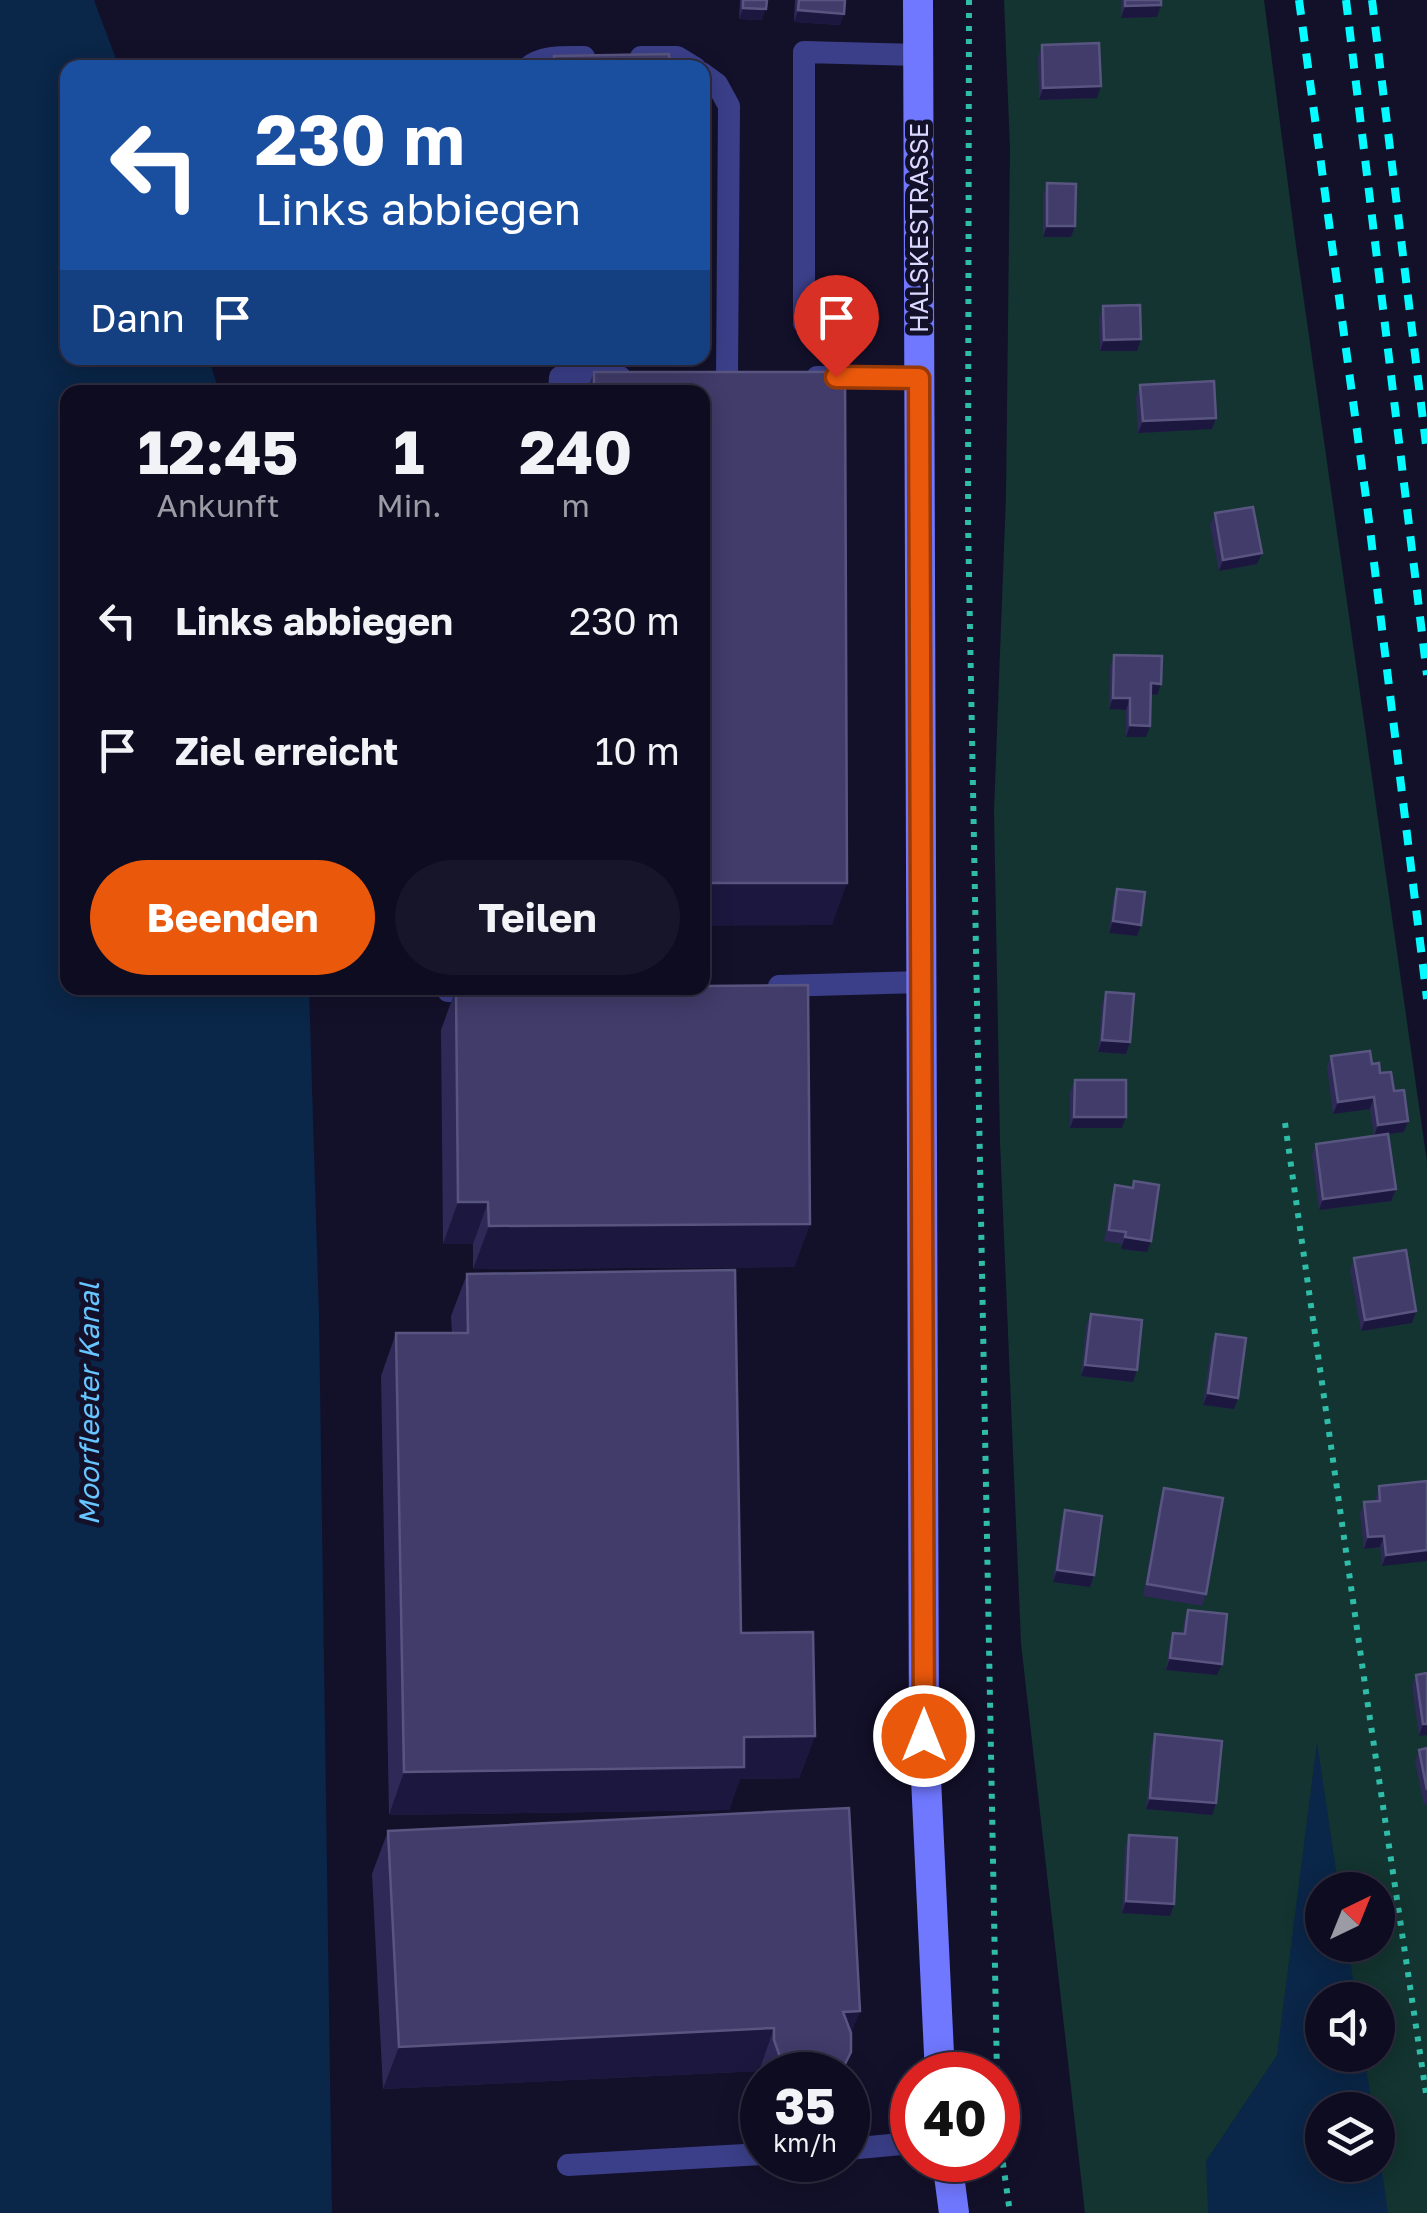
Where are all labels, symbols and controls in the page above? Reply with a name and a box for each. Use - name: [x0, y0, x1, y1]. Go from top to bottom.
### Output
- text: 230 m: [255, 96, 465, 180]
- icon: left: [90, 100, 220, 230]
- street label: HALSKESTRASSE: [903, 123, 934, 333]
- text: Links abbiegen: [255, 181, 581, 235]
- pin: [794, 275, 879, 378]
- icon: arrive: [205, 290, 260, 345]
- icon: arrive: [809, 290, 864, 345]
- text: Dann: [90, 295, 185, 340]
- text: 12:45: [138, 415, 298, 487]
- text: 1: [393, 415, 424, 487]
- text: 240: [519, 415, 632, 487]
- text: Ankunft: [157, 486, 280, 524]
- text: Min.: [376, 486, 442, 524]
- text: m: [562, 486, 590, 524]
- icon: left: [90, 593, 145, 648]
- text: Links abbiegen: [175, 598, 453, 643]
- text: 230 m: [569, 598, 680, 643]
- icon: arrive: [90, 723, 145, 778]
- text: Ziel erreicht: [175, 728, 398, 773]
- text: 10 m: [595, 728, 680, 773]
- button: Beenden: [90, 860, 375, 975]
- button: Teilen: [395, 860, 680, 975]
- water label: Moorfleeter Kanal: [72, 1282, 105, 1525]
- position arrow: [872, 1684, 976, 1788]
- north arrow: [1305, 1872, 1395, 1962]
- map controls: [1305, 1872, 1395, 2182]
- button: sound: [1305, 1982, 1395, 2072]
- speed limit sign: 40: [890, 2052, 1020, 2182]
- text: 35: [774, 2075, 835, 2135]
- button: layers: [1305, 2092, 1395, 2182]
- text: km/h: [773, 2127, 837, 2158]

